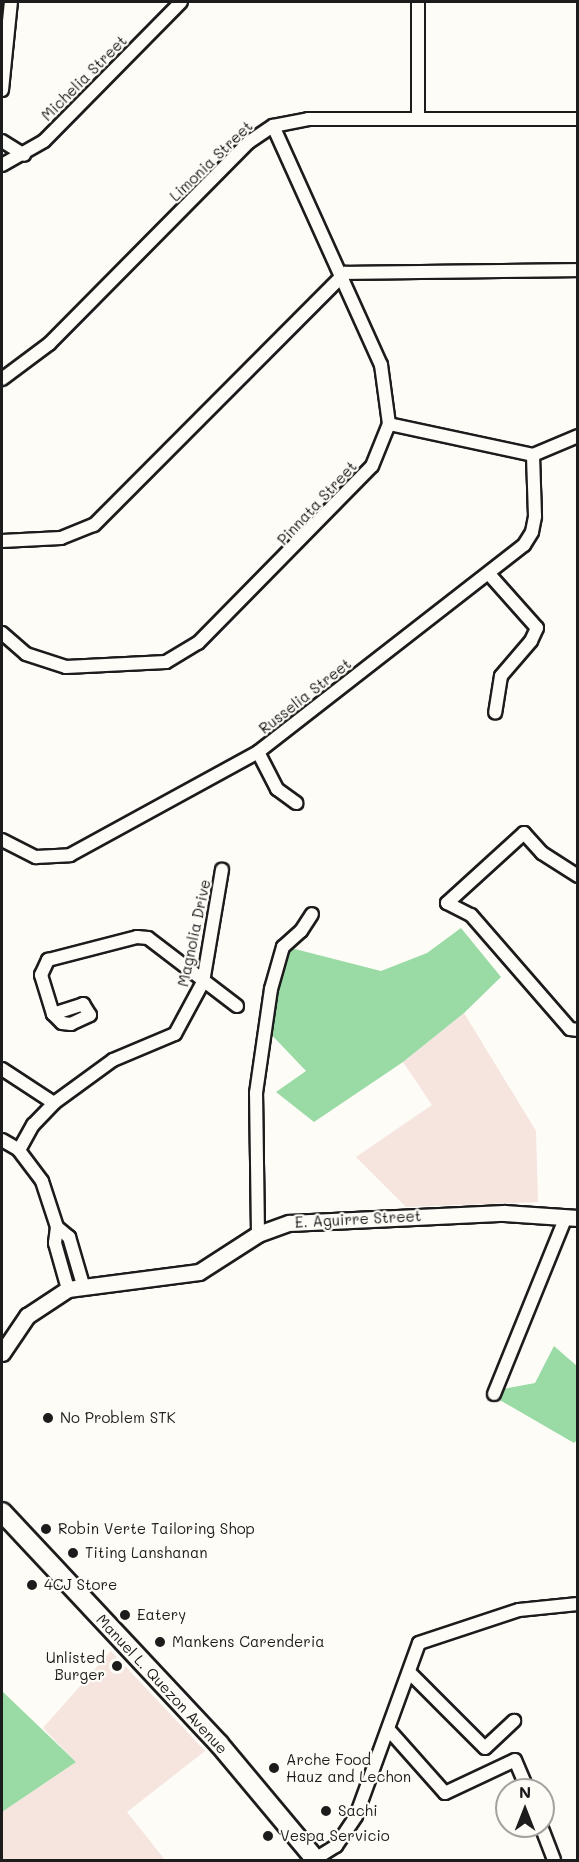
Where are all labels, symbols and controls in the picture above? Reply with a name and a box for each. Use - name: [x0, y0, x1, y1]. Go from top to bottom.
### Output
- street label: Michelia Street: [38, 32, 130, 124]
- street label: Limonia Street: [166, 117, 256, 205]
- street label: Pinnata Street: [274, 457, 360, 549]
- street label: Russelia Street: [255, 654, 355, 738]
- street label: Magnolia Drive: [174, 878, 214, 988]
- street label: E. Aguirre Street: [294, 1207, 422, 1231]
- place label: No Problem STK: [60, 1409, 176, 1427]
- marker: No Problem STK: [41, 1411, 55, 1425]
- place label: Robin Verte Tailoring Shop: [58, 1520, 255, 1538]
- marker: Robin Verte Tailoring Shop: [39, 1522, 53, 1536]
- place label: Titing Lanshanan: [85, 1544, 208, 1562]
- marker: Titing Lanshanan: [66, 1546, 80, 1560]
- place label: 4CJ Store: [44, 1576, 117, 1594]
- marker: 4CJ Store: [25, 1578, 39, 1592]
- place label: Eatery: [137, 1606, 186, 1624]
- marker: Eatery: [118, 1608, 132, 1622]
- street label: Manuel L. Quezon Avenue: [93, 1610, 231, 1758]
- place label: Mankens Carenderia: [172, 1633, 325, 1651]
- marker: Mankens Carenderia: [153, 1635, 167, 1649]
- place label: Unlisted Burger: [46, 1648, 105, 1683]
- marker: Unlisted Burger: [110, 1659, 124, 1673]
- place label: Arche Food Hauz and Lechon: [286, 1750, 411, 1785]
- marker: Arche Food Hauz and Lechon: [267, 1761, 281, 1775]
- north arrow: [495, 1778, 555, 1838]
- text: N: [519, 1781, 531, 1802]
- place label: Sachi: [338, 1802, 378, 1820]
- marker: Sachi: [319, 1804, 333, 1818]
- place label: Vespa Servicio: [280, 1827, 390, 1845]
- marker: Vespa Servicio: [261, 1829, 275, 1843]

